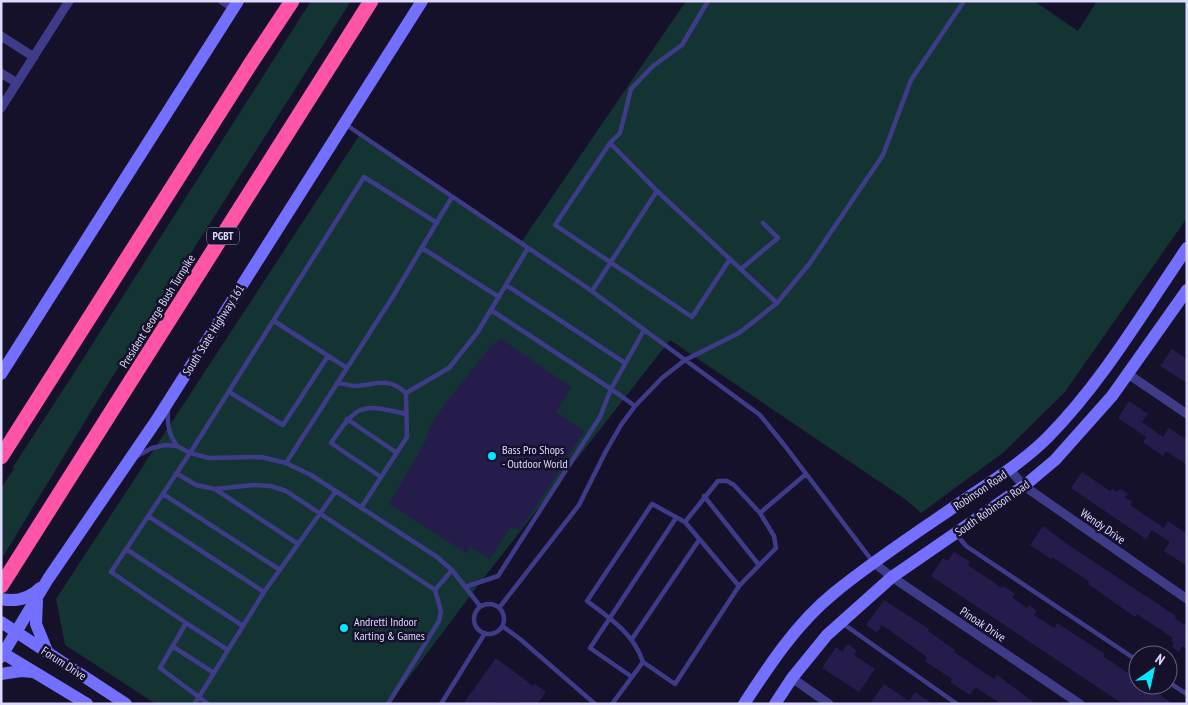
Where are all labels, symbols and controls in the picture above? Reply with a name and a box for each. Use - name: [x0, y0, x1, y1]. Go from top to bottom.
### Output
- road number: PGBT: [207, 228, 239, 245]
- street label: President George Bush Turnpike: [116, 251, 198, 371]
- street label: South State Highway 161: [179, 282, 247, 378]
- place label: Bass Pro Shops - Outdoor World: [502, 442, 568, 471]
- marker: Bass Pro Shops - Outdoor World: [486, 450, 498, 462]
- street label: Robinson Road: [950, 467, 1010, 513]
- street label: South Robinson Road: [952, 477, 1032, 539]
- street label: Wendy Drive: [1078, 505, 1128, 547]
- street label: Pinoak Drive: [957, 603, 1009, 645]
- place label: Andretti Indoor Karting & Games: [354, 614, 425, 643]
- marker: Andretti Indoor Karting & Games: [338, 622, 350, 634]
- street label: Forum Drive: [39, 643, 89, 683]
- north arrow: [1128, 645, 1178, 695]
- text: N: [1152, 650, 1168, 669]

